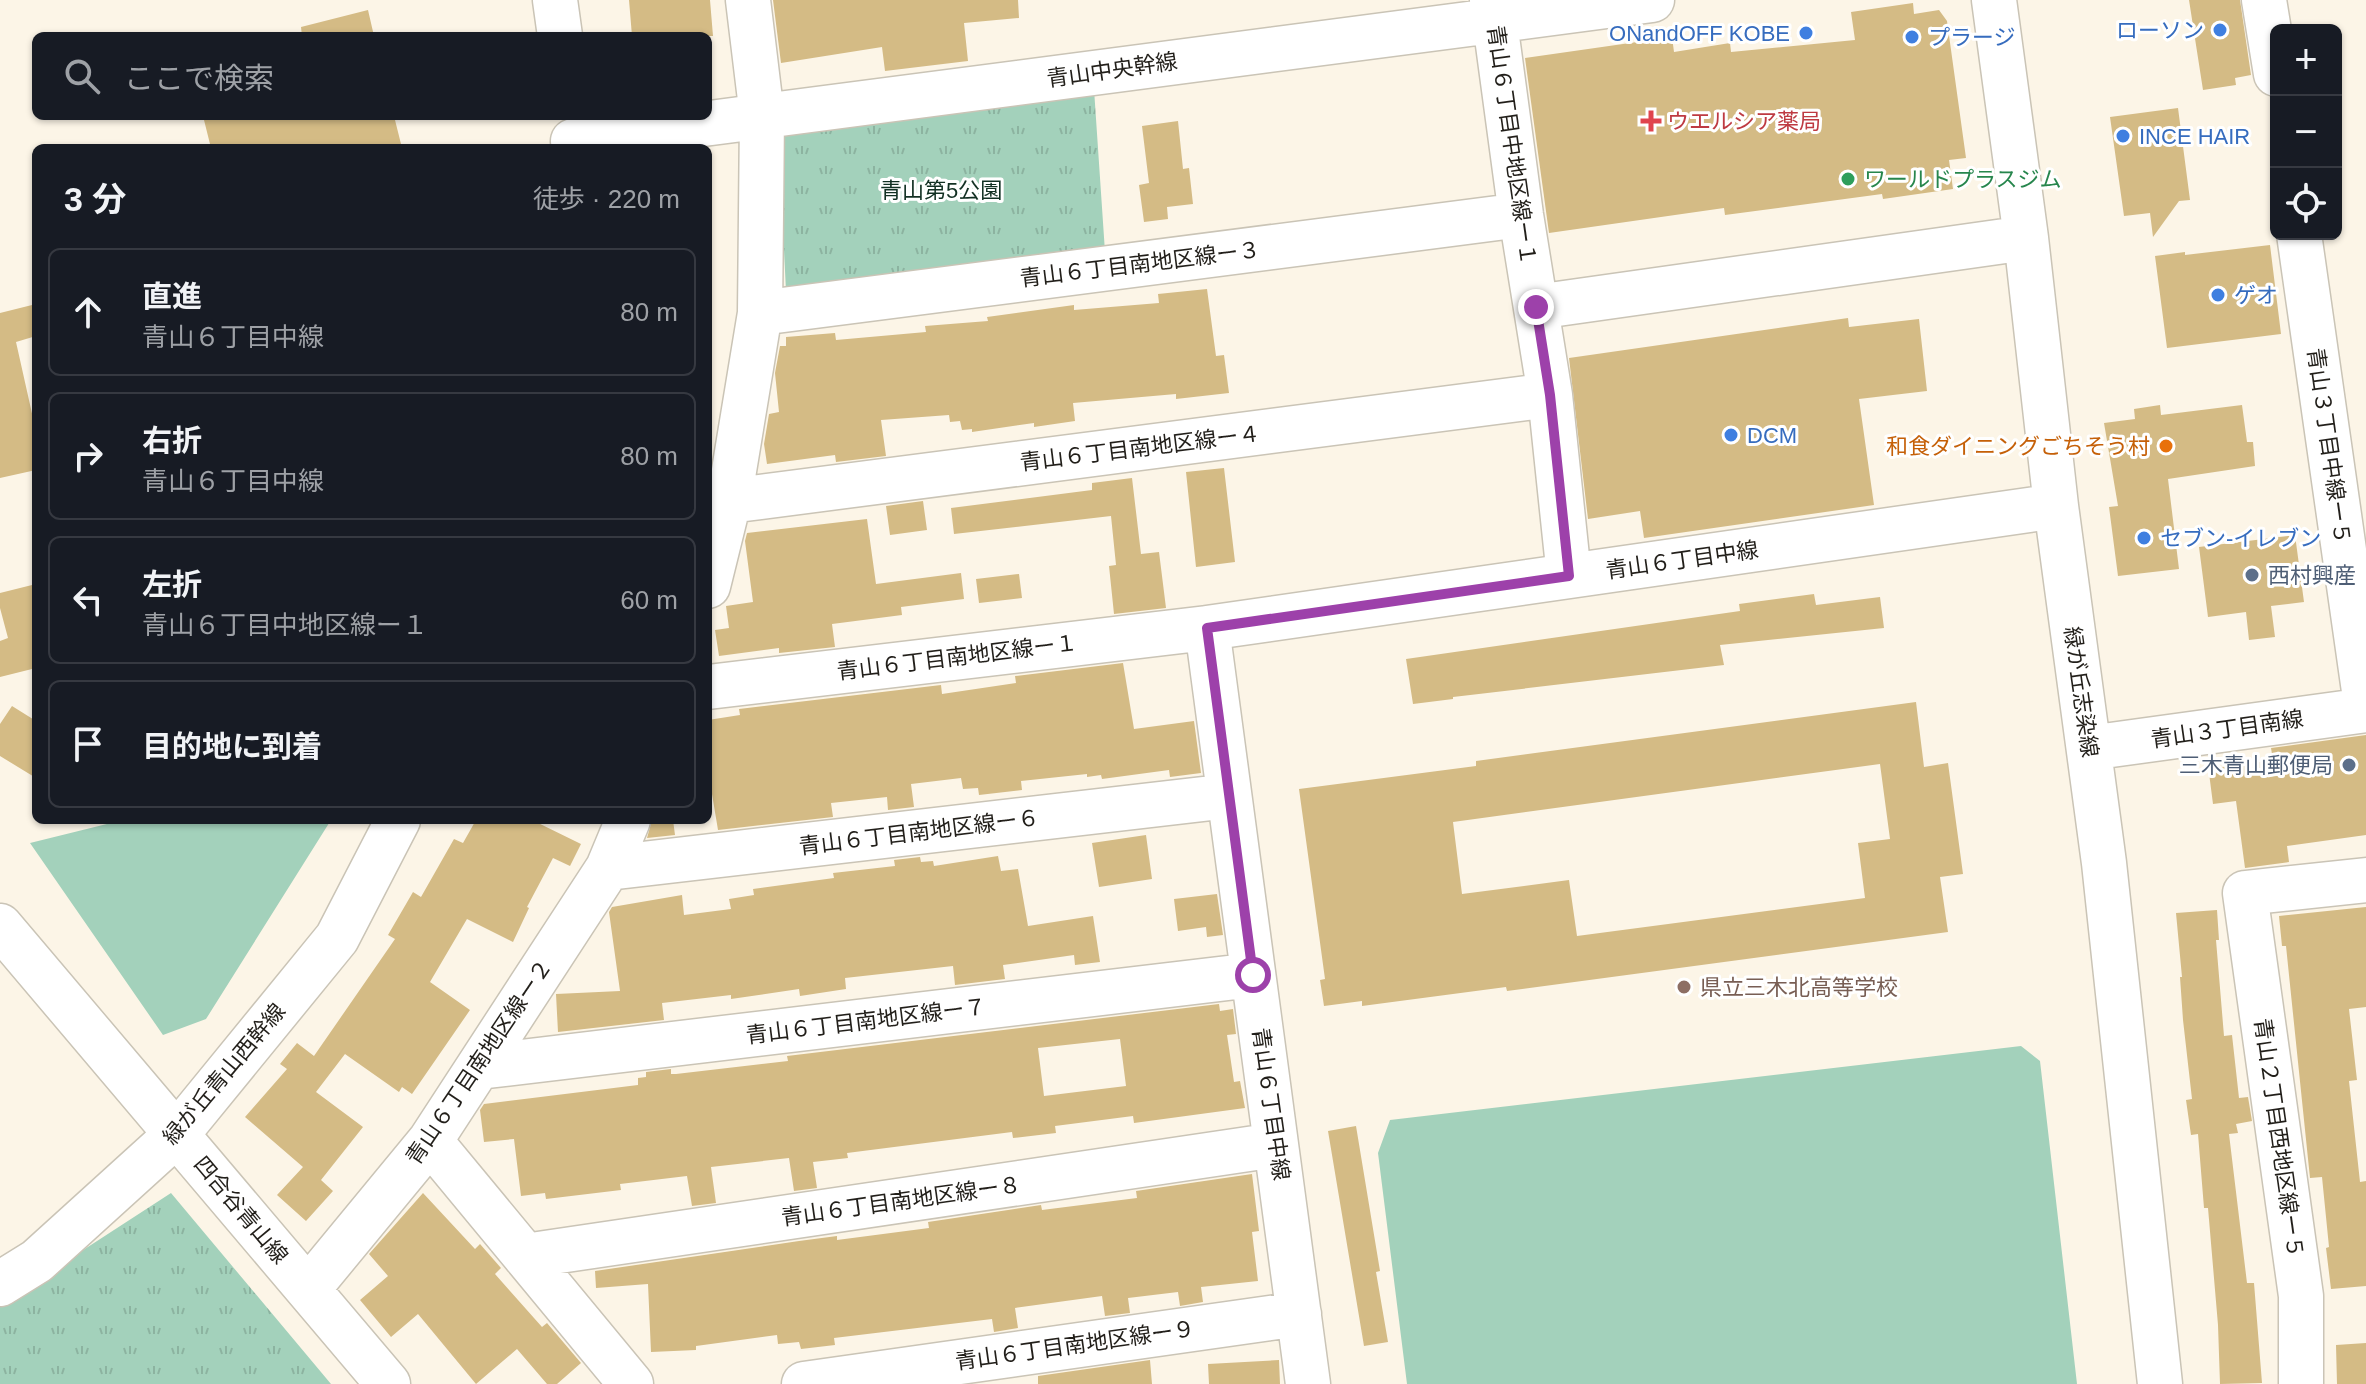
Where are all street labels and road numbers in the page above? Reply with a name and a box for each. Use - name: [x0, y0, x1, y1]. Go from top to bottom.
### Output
- street label: 青山６丁目中地区線ー１: [1483, 23, 1541, 267]
- street label: 青山中央幹線: [1045, 48, 1179, 92]
- street label: 青山６丁目南地区線ー３: [1018, 237, 1262, 291]
- street label: 青山３丁目中線ー５: [2303, 346, 2355, 546]
- street label: 青山６丁目南地区線ー４: [1018, 421, 1262, 475]
- street label: 青山６丁目中線: [1604, 537, 1760, 583]
- street label: 緑が丘志染線: [2059, 625, 2103, 759]
- street label: 青山６丁目南地区線ー１: [835, 630, 1079, 684]
- street label: 青山３丁目南線: [2149, 706, 2305, 752]
- street label: 青山６丁目南地区線ー６: [797, 805, 1041, 859]
- street label: 青山６丁目南地区線ー２: [401, 955, 557, 1169]
- street label: 青山６丁目南地区線ー７: [744, 994, 988, 1048]
- street label: 緑が丘青山西幹線: [158, 999, 290, 1149]
- street label: 青山２丁目西地区線ー５: [2250, 1016, 2308, 1260]
- street label: 青山６丁目中線: [1248, 1026, 1294, 1182]
- street label: 四合谷青山線: [189, 1151, 293, 1269]
- street label: 青山６丁目南地区線ー８: [779, 1172, 1023, 1230]
- street label: 青山６丁目南地区線ー９: [953, 1316, 1197, 1374]

